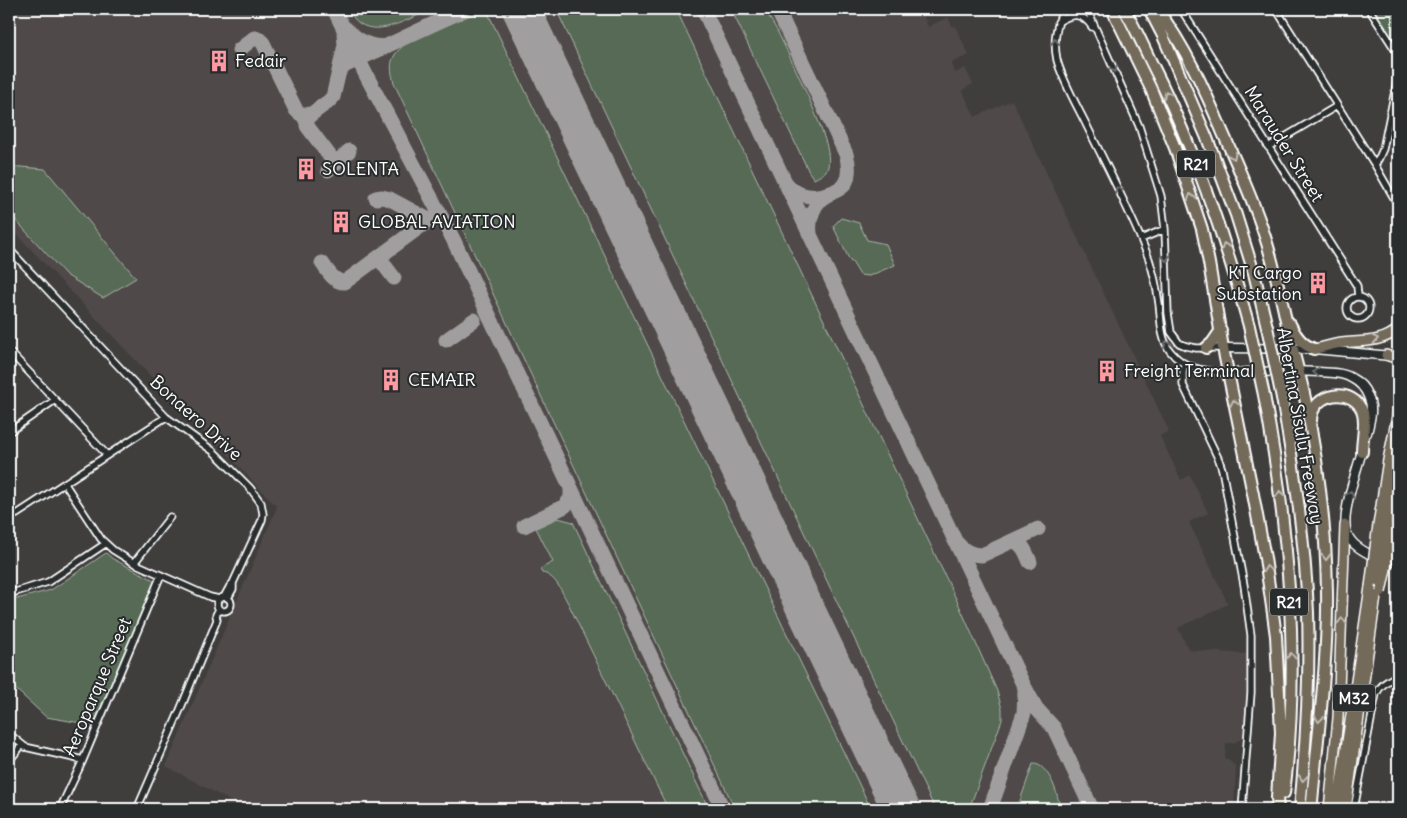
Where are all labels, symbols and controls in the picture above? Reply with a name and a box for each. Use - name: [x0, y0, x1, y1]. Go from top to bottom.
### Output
- one-way arrow: [1050, 37, 1061, 45]
- building icon: Fedair: [206, 48, 232, 74]
- place label: Fedair: [235, 49, 287, 72]
- one-way arrow: [1108, 64, 1119, 73]
- street label: Marauder Street: [1240, 82, 1329, 206]
- one-way arrow: [1162, 90, 1173, 99]
- road number: R21: [1177, 150, 1215, 178]
- one-way arrow: [1227, 151, 1238, 160]
- building icon: SOLENTA: [293, 156, 319, 182]
- place label: SOLENTA: [322, 157, 399, 180]
- one-way arrow: [1114, 187, 1124, 196]
- one-way arrow: [1187, 194, 1197, 202]
- building icon: GLOBAL AVIATION: [328, 209, 354, 235]
- place label: GLOBAL AVIATION: [358, 210, 516, 233]
- one-way arrow: [1221, 242, 1231, 251]
- one-way arrow: [1161, 254, 1172, 262]
- place label: KT Cargo Substation: [1216, 261, 1302, 305]
- building icon: KT Cargo Substation: [1305, 270, 1331, 296]
- street label: Albertina Sisulu Freeway: [1272, 326, 1329, 526]
- one-way arrow: [1370, 334, 1379, 345]
- one-way arrow: [1163, 340, 1174, 349]
- building icon: Freight Terminal: [1094, 358, 1120, 384]
- place label: Freight Terminal: [1124, 359, 1254, 382]
- building icon: CEMAIR: [378, 367, 404, 393]
- one-way arrow: [1312, 367, 1320, 378]
- place label: CEMAIR: [408, 368, 476, 391]
- street label: Bonaero Drive: [145, 370, 247, 465]
- one-way arrow: [1229, 399, 1240, 408]
- one-way arrow: [1275, 490, 1286, 498]
- one-way arrow: [1345, 491, 1355, 499]
- one-way arrow: [1320, 553, 1331, 561]
- one-way arrow: [1262, 565, 1273, 573]
- road number: R21: [1270, 588, 1308, 616]
- street label: Aeroparque Street: [57, 614, 136, 760]
- one-way arrow: [1337, 617, 1347, 624]
- one-way arrow: [1285, 652, 1296, 660]
- road number: M32: [1333, 684, 1375, 711]
- one-way arrow: [1314, 716, 1325, 724]
- one-way arrow: [1298, 774, 1309, 782]

